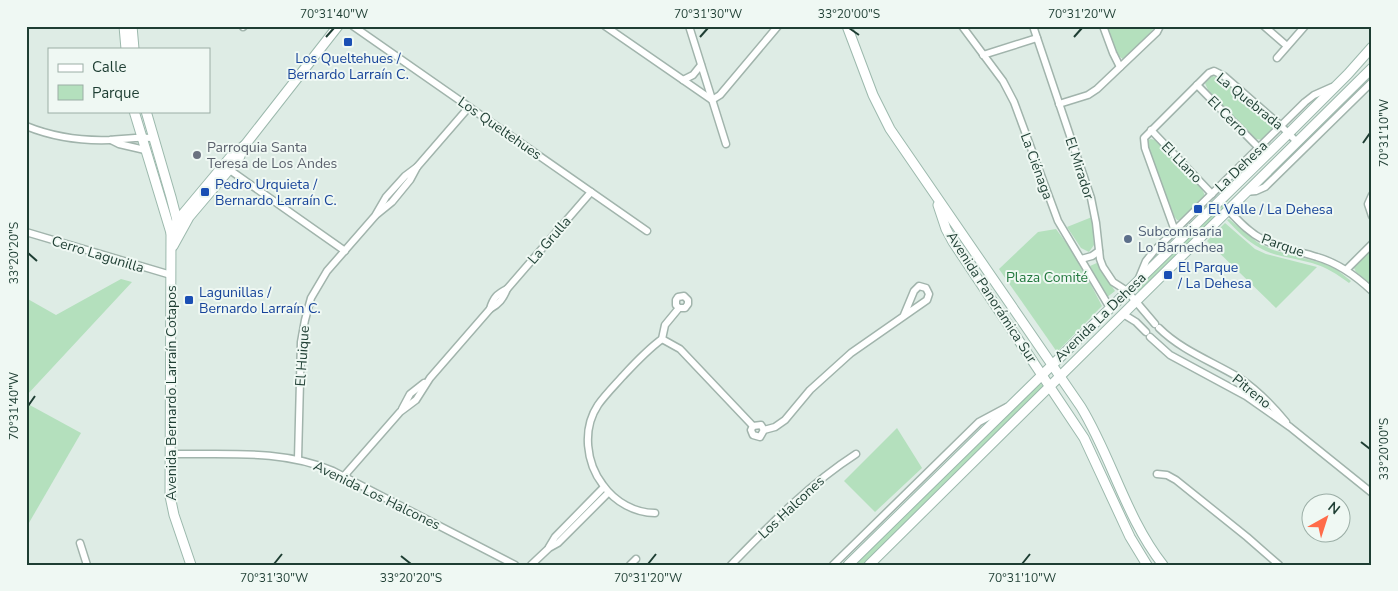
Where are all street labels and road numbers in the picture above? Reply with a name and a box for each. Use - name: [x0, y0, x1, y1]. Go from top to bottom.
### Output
- street label: La Quebrada: [1212, 69, 1287, 134]
- street label: El Cerro: [1203, 92, 1252, 141]
- street label: Los Queltehues: [454, 93, 546, 164]
- street label: La Ciénaga: [1016, 130, 1057, 202]
- street label: El Mirador: [1061, 135, 1099, 202]
- street label: El Llano: [1157, 137, 1206, 187]
- street label: La Dehesa: [1211, 137, 1272, 196]
- street label: La Grulla: [523, 212, 575, 268]
- street label: Avenida Panorámica Sur: [942, 228, 1041, 367]
- street label: Parque: [1259, 229, 1307, 262]
- street label: Cerro Lagunilla: [49, 231, 146, 278]
- street label: Avenida La Dehesa: [1050, 269, 1150, 366]
- street label: Avenida Bernardo Larraín Cotapos: [162, 285, 181, 501]
- street label: El Huique: [291, 325, 314, 387]
- street label: Pitreno: [1228, 370, 1275, 413]
- street label: Avenida Los Halcones: [310, 456, 444, 535]
- street label: Los Halcones: [754, 472, 829, 543]

